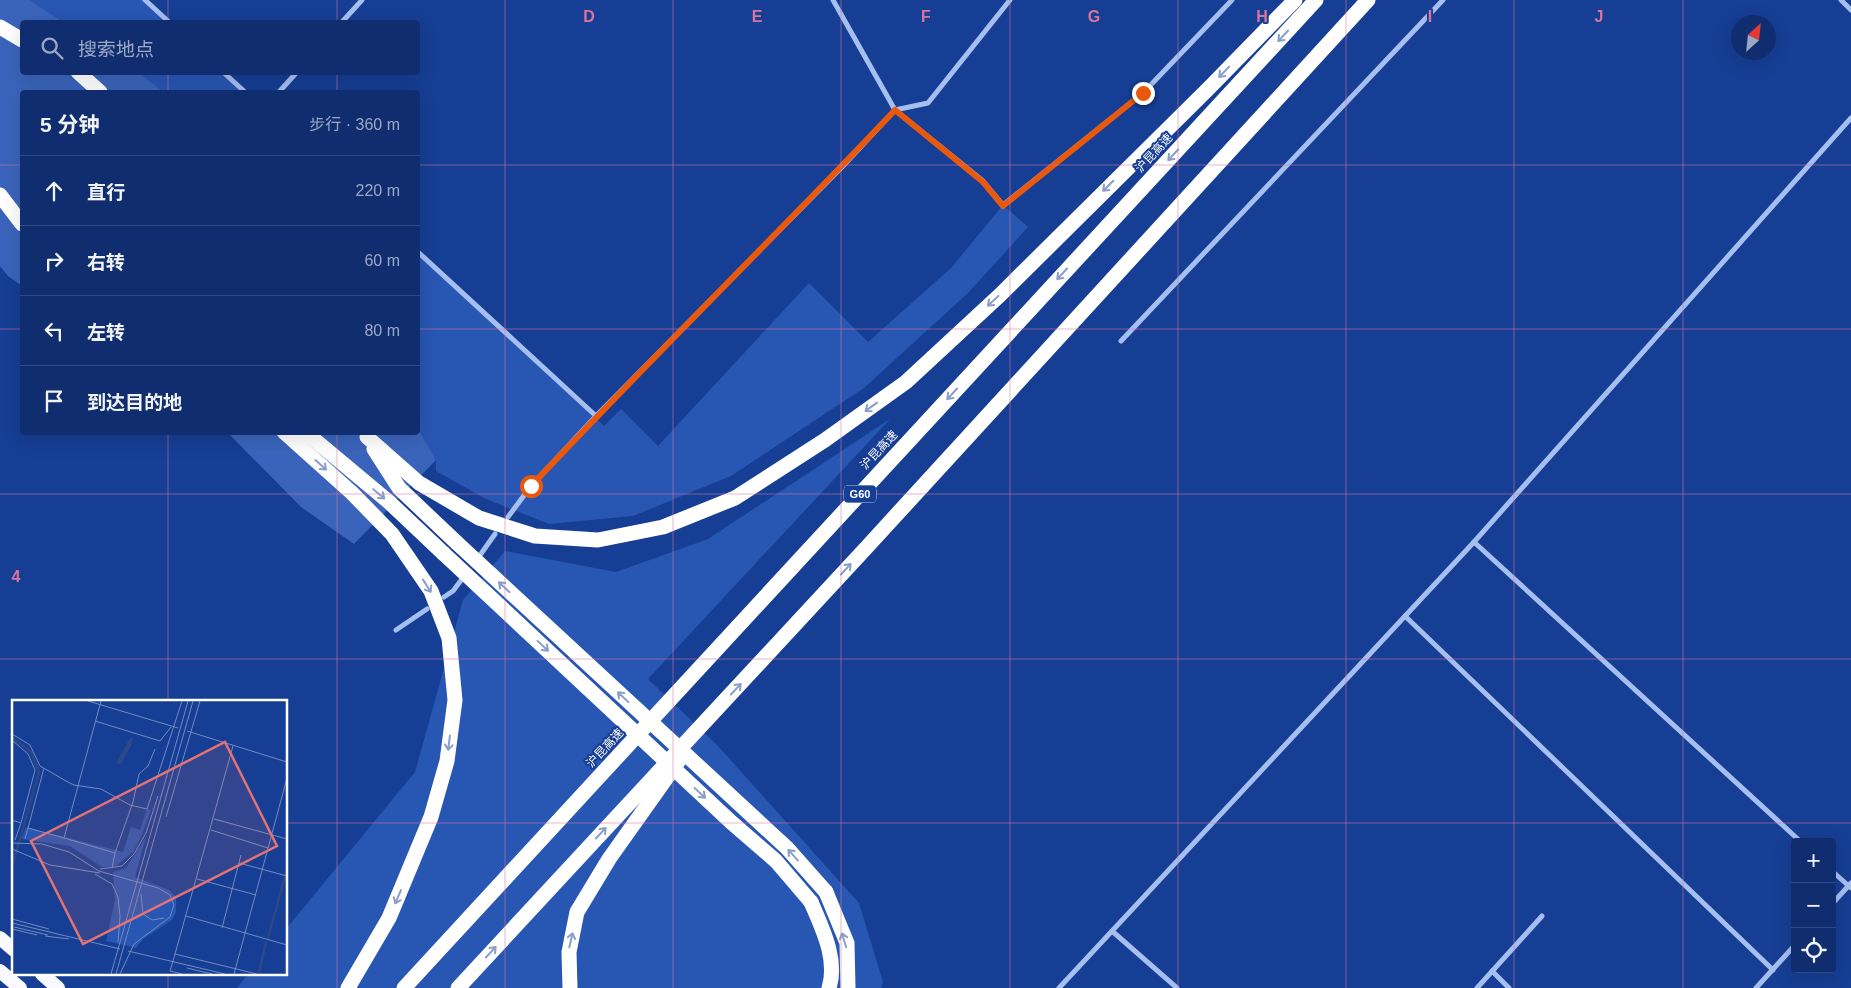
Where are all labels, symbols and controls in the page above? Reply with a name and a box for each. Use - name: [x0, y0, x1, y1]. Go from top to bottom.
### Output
- text: D: [583, 8, 595, 25]
- text: E: [752, 8, 763, 25]
- text: F: [921, 8, 931, 25]
- text: G: [1088, 8, 1100, 25]
- text: H: [1256, 8, 1268, 25]
- text: I: [1428, 8, 1432, 25]
- text: J: [1595, 8, 1603, 25]
- north arrow: [1731, 15, 1776, 60]
- search box: [20, 20, 420, 75]
- one-way arrow: [1277, 29, 1289, 42]
- icon: search: [38, 34, 66, 62]
- text: 搜索地点: [78, 39, 154, 60]
- one-way arrow: [1218, 66, 1230, 79]
- route end: [1132, 82, 1155, 105]
- text: 5 分钟: [40, 113, 100, 136]
- text: 步行 · 360 m: [309, 116, 400, 133]
- street label: 沪昆高速: [1133, 131, 1175, 175]
- one-way arrow: [1167, 149, 1179, 161]
- icon: ahead: [40, 177, 68, 205]
- one-way arrow: [1102, 180, 1114, 192]
- text: 直行: [87, 182, 125, 203]
- text: 220 m: [356, 182, 400, 199]
- icon: right: [40, 247, 68, 275]
- text: 右转: [87, 252, 125, 273]
- text: 60 m: [364, 252, 400, 269]
- one-way arrow: [1057, 268, 1068, 281]
- one-way arrow: [987, 295, 1000, 307]
- icon: left: [40, 317, 68, 345]
- text: 左转: [87, 322, 125, 343]
- text: 80 m: [364, 322, 400, 339]
- icon: arrive: [40, 387, 68, 415]
- one-way arrow: [946, 387, 958, 400]
- text: 到达目的地: [87, 392, 182, 413]
- one-way arrow: [864, 402, 878, 412]
- street label: 沪昆高速: [858, 428, 900, 472]
- one-way arrow: [314, 459, 327, 471]
- route start: [520, 475, 543, 498]
- road number: G60: [844, 486, 876, 502]
- one-way arrow: [373, 489, 386, 500]
- one-way arrow: [840, 563, 852, 576]
- text: 4: [12, 568, 21, 585]
- one-way arrow: [422, 579, 433, 593]
- one-way arrow: [497, 581, 510, 593]
- one-way arrow: [537, 640, 550, 652]
- one-way arrow: [730, 682, 742, 695]
- one-way arrow: [616, 691, 629, 703]
- inset map: [12, 700, 288, 976]
- street label: 沪昆高速: [584, 726, 626, 770]
- one-way arrow: [444, 735, 454, 751]
- one-way arrow: [694, 787, 706, 799]
- one-way arrow: [595, 826, 607, 839]
- map controls: [1791, 838, 1836, 973]
- button: +: [1791, 838, 1836, 883]
- one-way arrow: [787, 849, 799, 862]
- button: −: [1791, 883, 1836, 928]
- one-way arrow: [392, 889, 402, 904]
- button: locate: [1791, 928, 1836, 973]
- one-way arrow: [567, 932, 576, 948]
- one-way arrow: [839, 932, 849, 948]
- one-way arrow: [485, 946, 496, 959]

